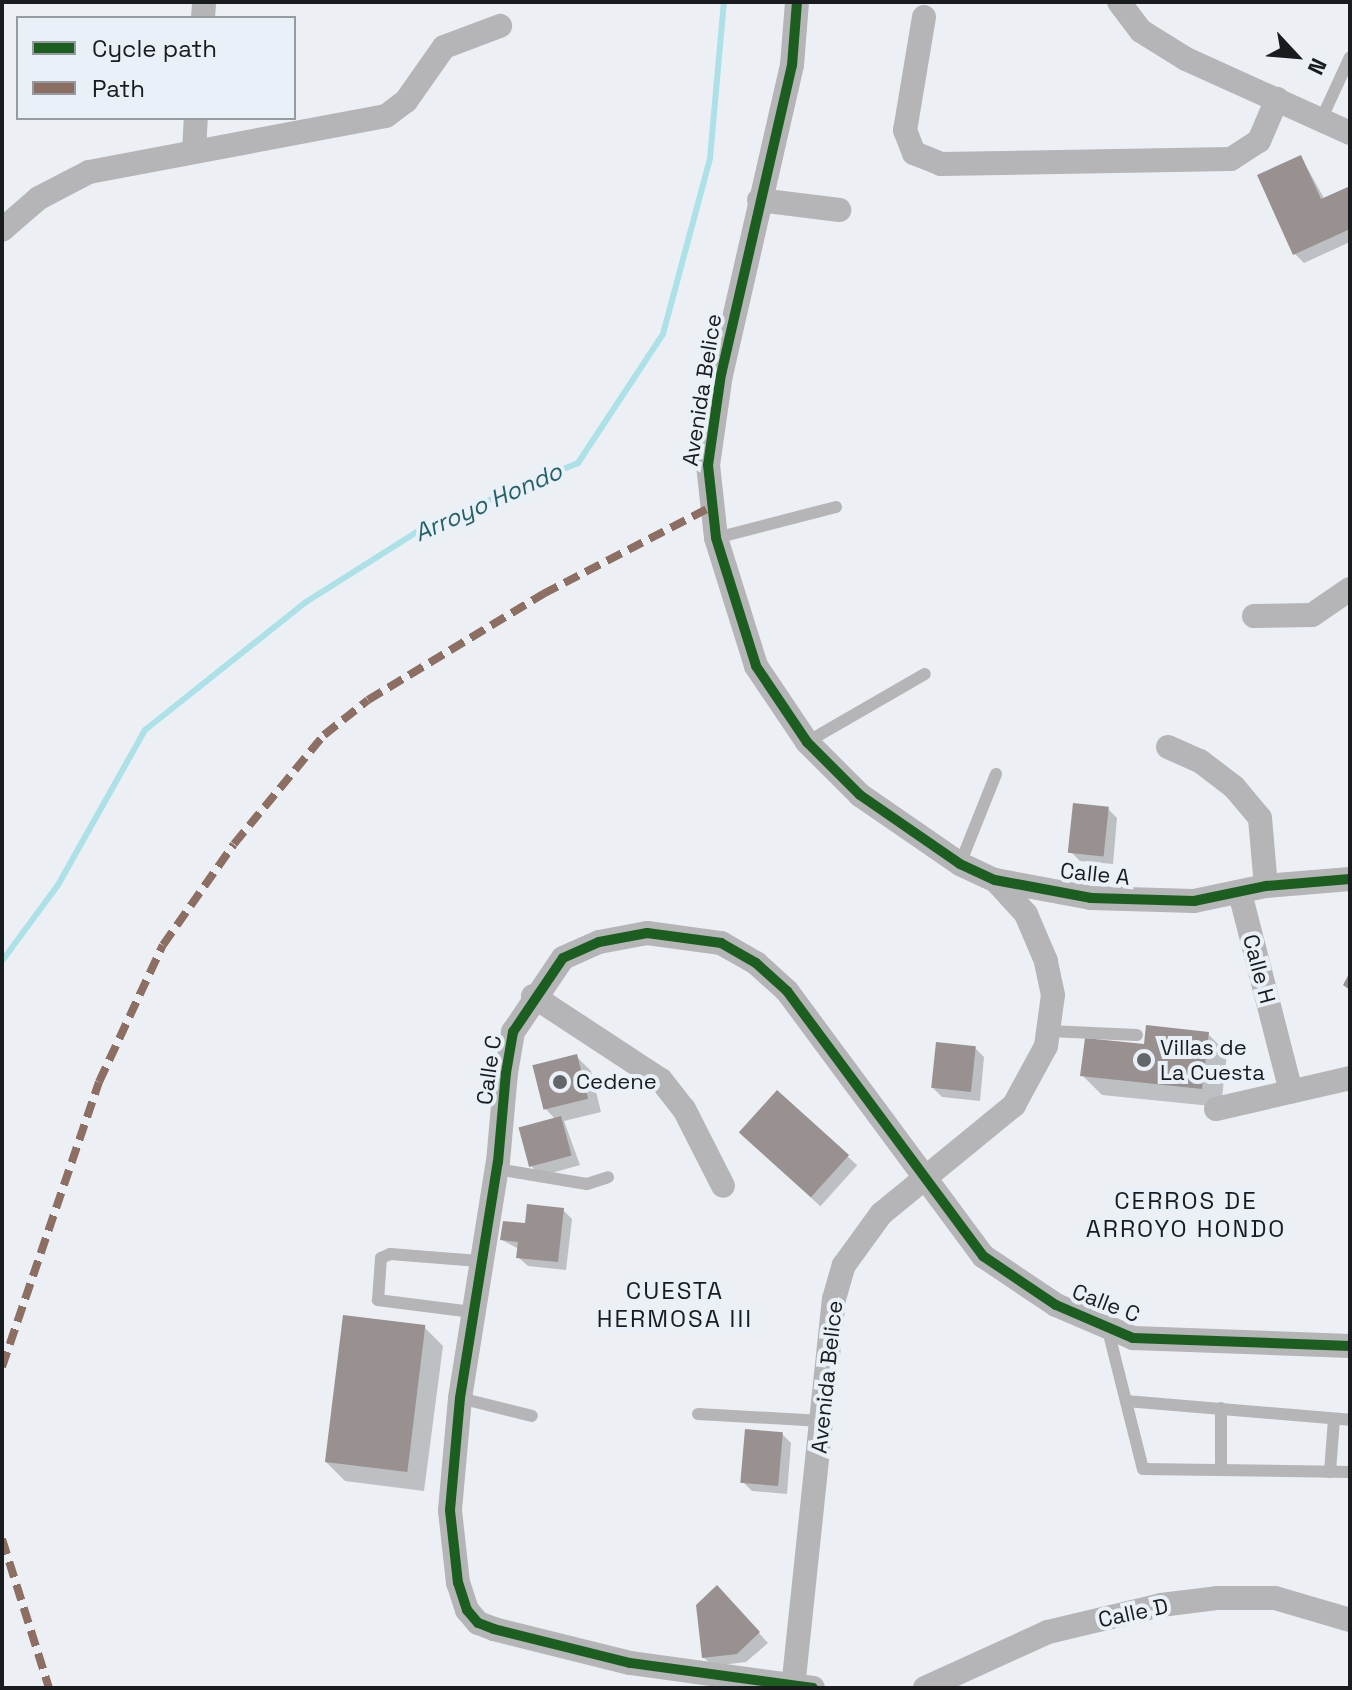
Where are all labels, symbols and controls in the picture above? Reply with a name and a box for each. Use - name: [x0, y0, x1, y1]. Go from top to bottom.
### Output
- legend: [16, 16, 296, 120]
- north arrow: [1256, 16, 1336, 96]
- text: Cycle path: [92, 33, 217, 64]
- text: N: [1302, 54, 1333, 79]
- text: Path: [92, 73, 145, 104]
- street label: Avenida Belice: [677, 312, 727, 468]
- water label: Arroyo Hondo: [410, 457, 566, 547]
- street label: Calle A: [1059, 857, 1131, 891]
- street label: Calle H: [1237, 931, 1281, 1007]
- street label: Calle C: [471, 1033, 507, 1107]
- place label: Villas de La Cuesta: [1160, 1034, 1265, 1086]
- marker: Villas de La Cuesta: [1135, 1051, 1153, 1069]
- place label: Cedene: [576, 1069, 657, 1095]
- marker: Cedene: [551, 1073, 569, 1091]
- district label: CERROS DE ARROYO HONDO: [1086, 1187, 1286, 1243]
- district label: CUESTA HERMOSA III: [597, 1277, 753, 1333]
- street label: Calle C: [1068, 1278, 1144, 1328]
- street label: Avenida Belice: [806, 1299, 848, 1455]
- street label: Calle D: [1096, 1593, 1170, 1633]

